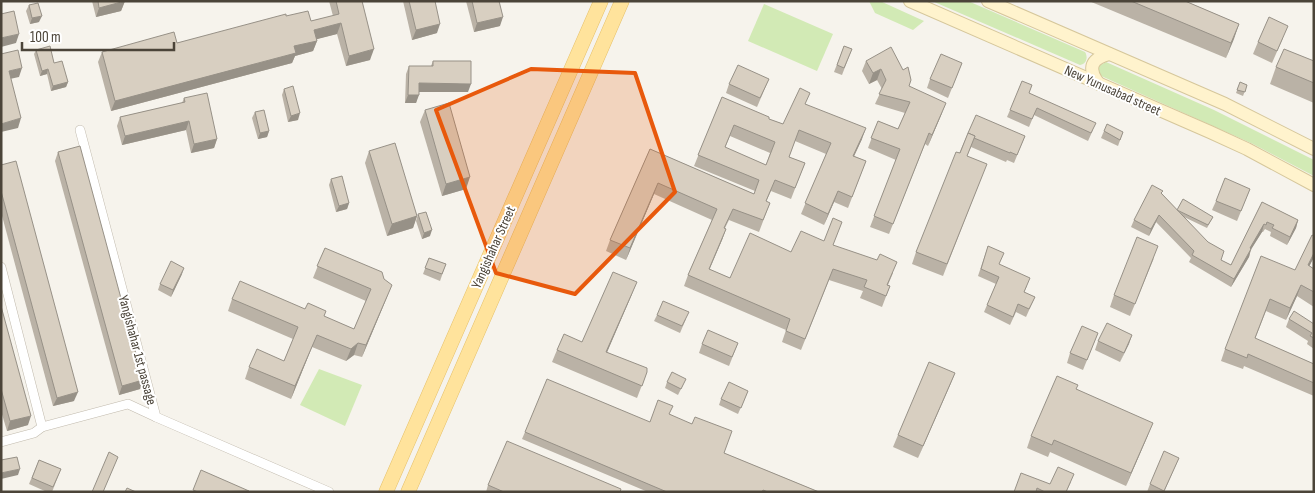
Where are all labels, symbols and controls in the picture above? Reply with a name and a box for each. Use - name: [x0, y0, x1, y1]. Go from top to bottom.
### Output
- scale bar: [22, 20, 175, 52]
- text: 100 m: [30, 28, 61, 47]
- street label: New Yunusabad street: [1062, 62, 1164, 119]
- street label: Yangishahar Street: [468, 203, 519, 291]
- street label: Yangishahar 1st passage: [115, 293, 160, 407]

